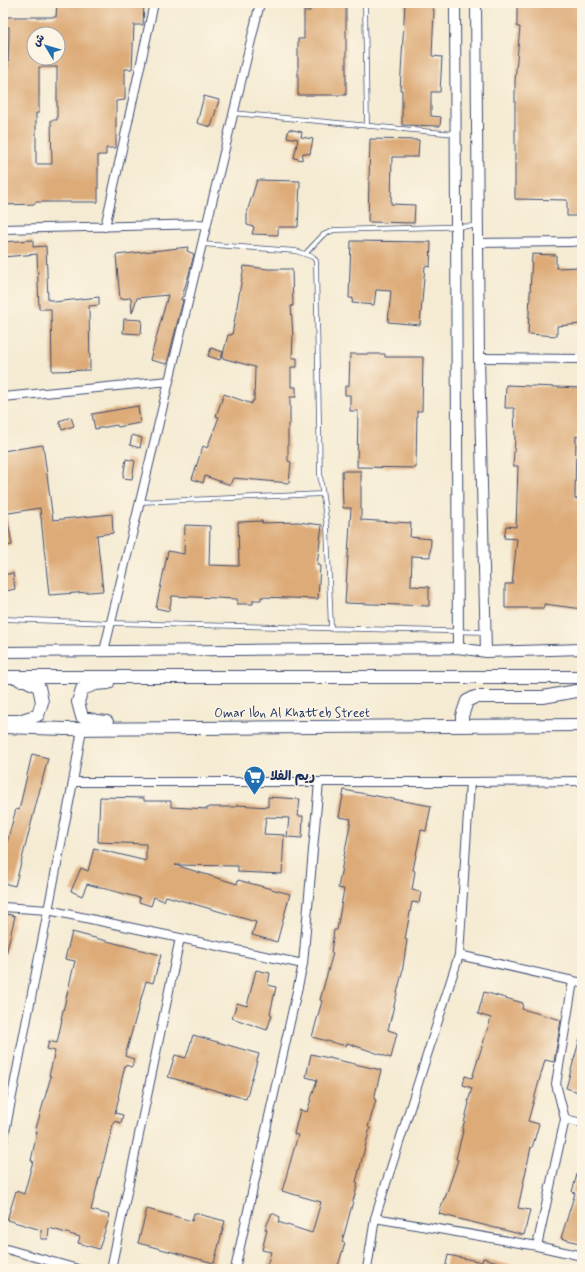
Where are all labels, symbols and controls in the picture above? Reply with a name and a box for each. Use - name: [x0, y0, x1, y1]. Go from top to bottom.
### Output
- north arrow: [26, 26, 66, 66]
- text: ش: [30, 31, 48, 50]
- street label: Omar Ibn Al Khatteb Street: [214, 705, 370, 722]
- supermarket icon: ريم الفلا: [241, 763, 267, 796]
- place label: ريم الفلا: [270, 768, 315, 786]

